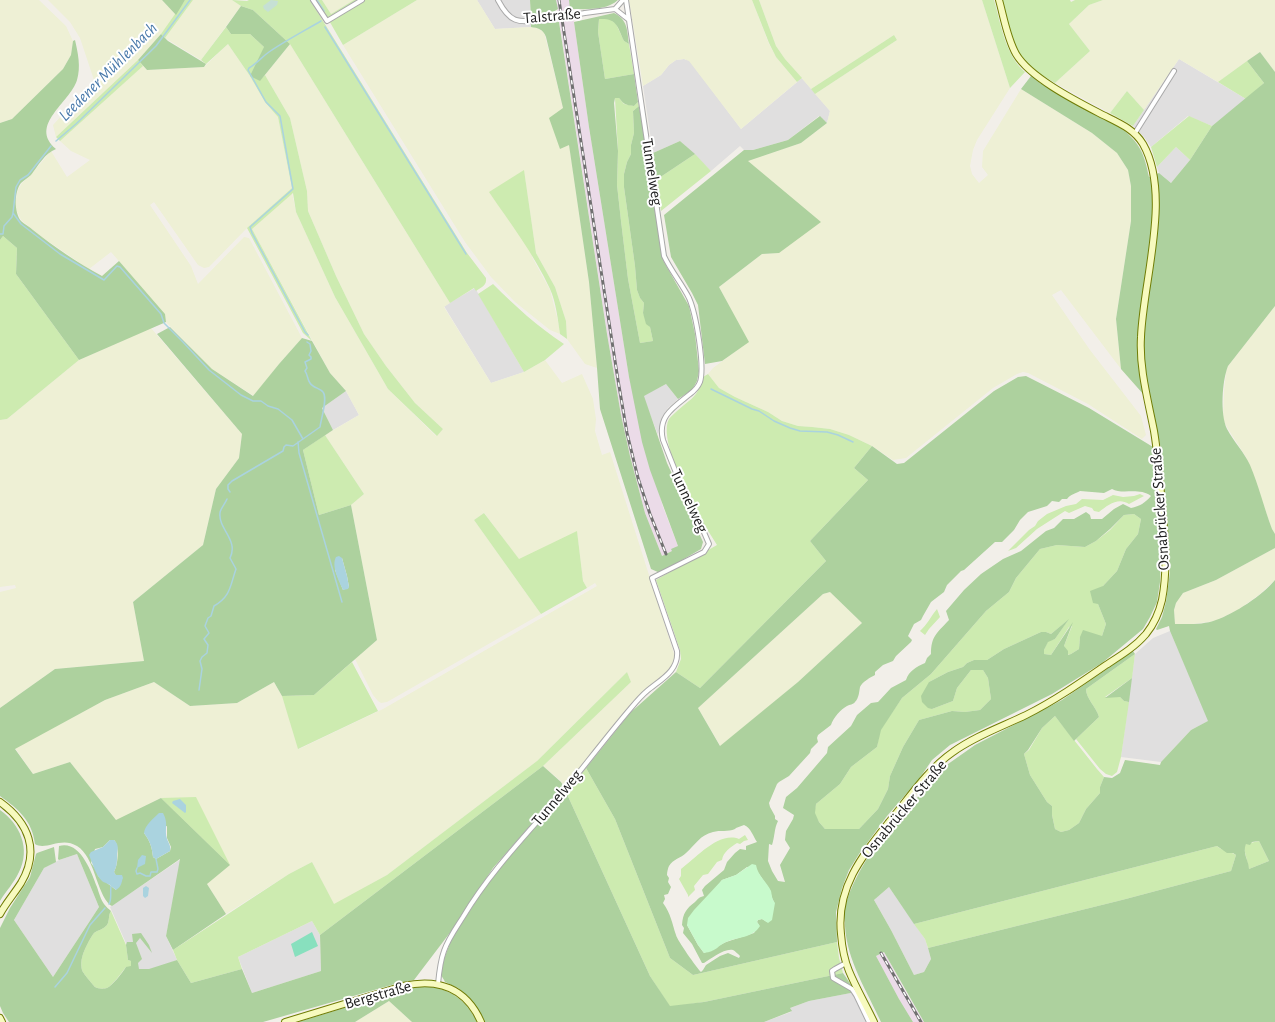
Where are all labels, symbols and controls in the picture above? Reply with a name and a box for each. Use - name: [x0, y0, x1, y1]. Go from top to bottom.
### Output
- street label: Talstraße: [522, 4, 582, 28]
- water label: Leedener Mühlenbach: [54, 18, 162, 126]
- street label: Tunnelweg: [637, 137, 667, 207]
- street label: Osnabrücker Straße: [1146, 447, 1174, 571]
- street label: Tunnelweg: [666, 466, 712, 536]
- street label: Osnabrücker Straße: [857, 756, 951, 862]
- street label: Tunnelweg: [528, 766, 586, 830]
- street label: Bergstraße: [342, 976, 414, 1014]

